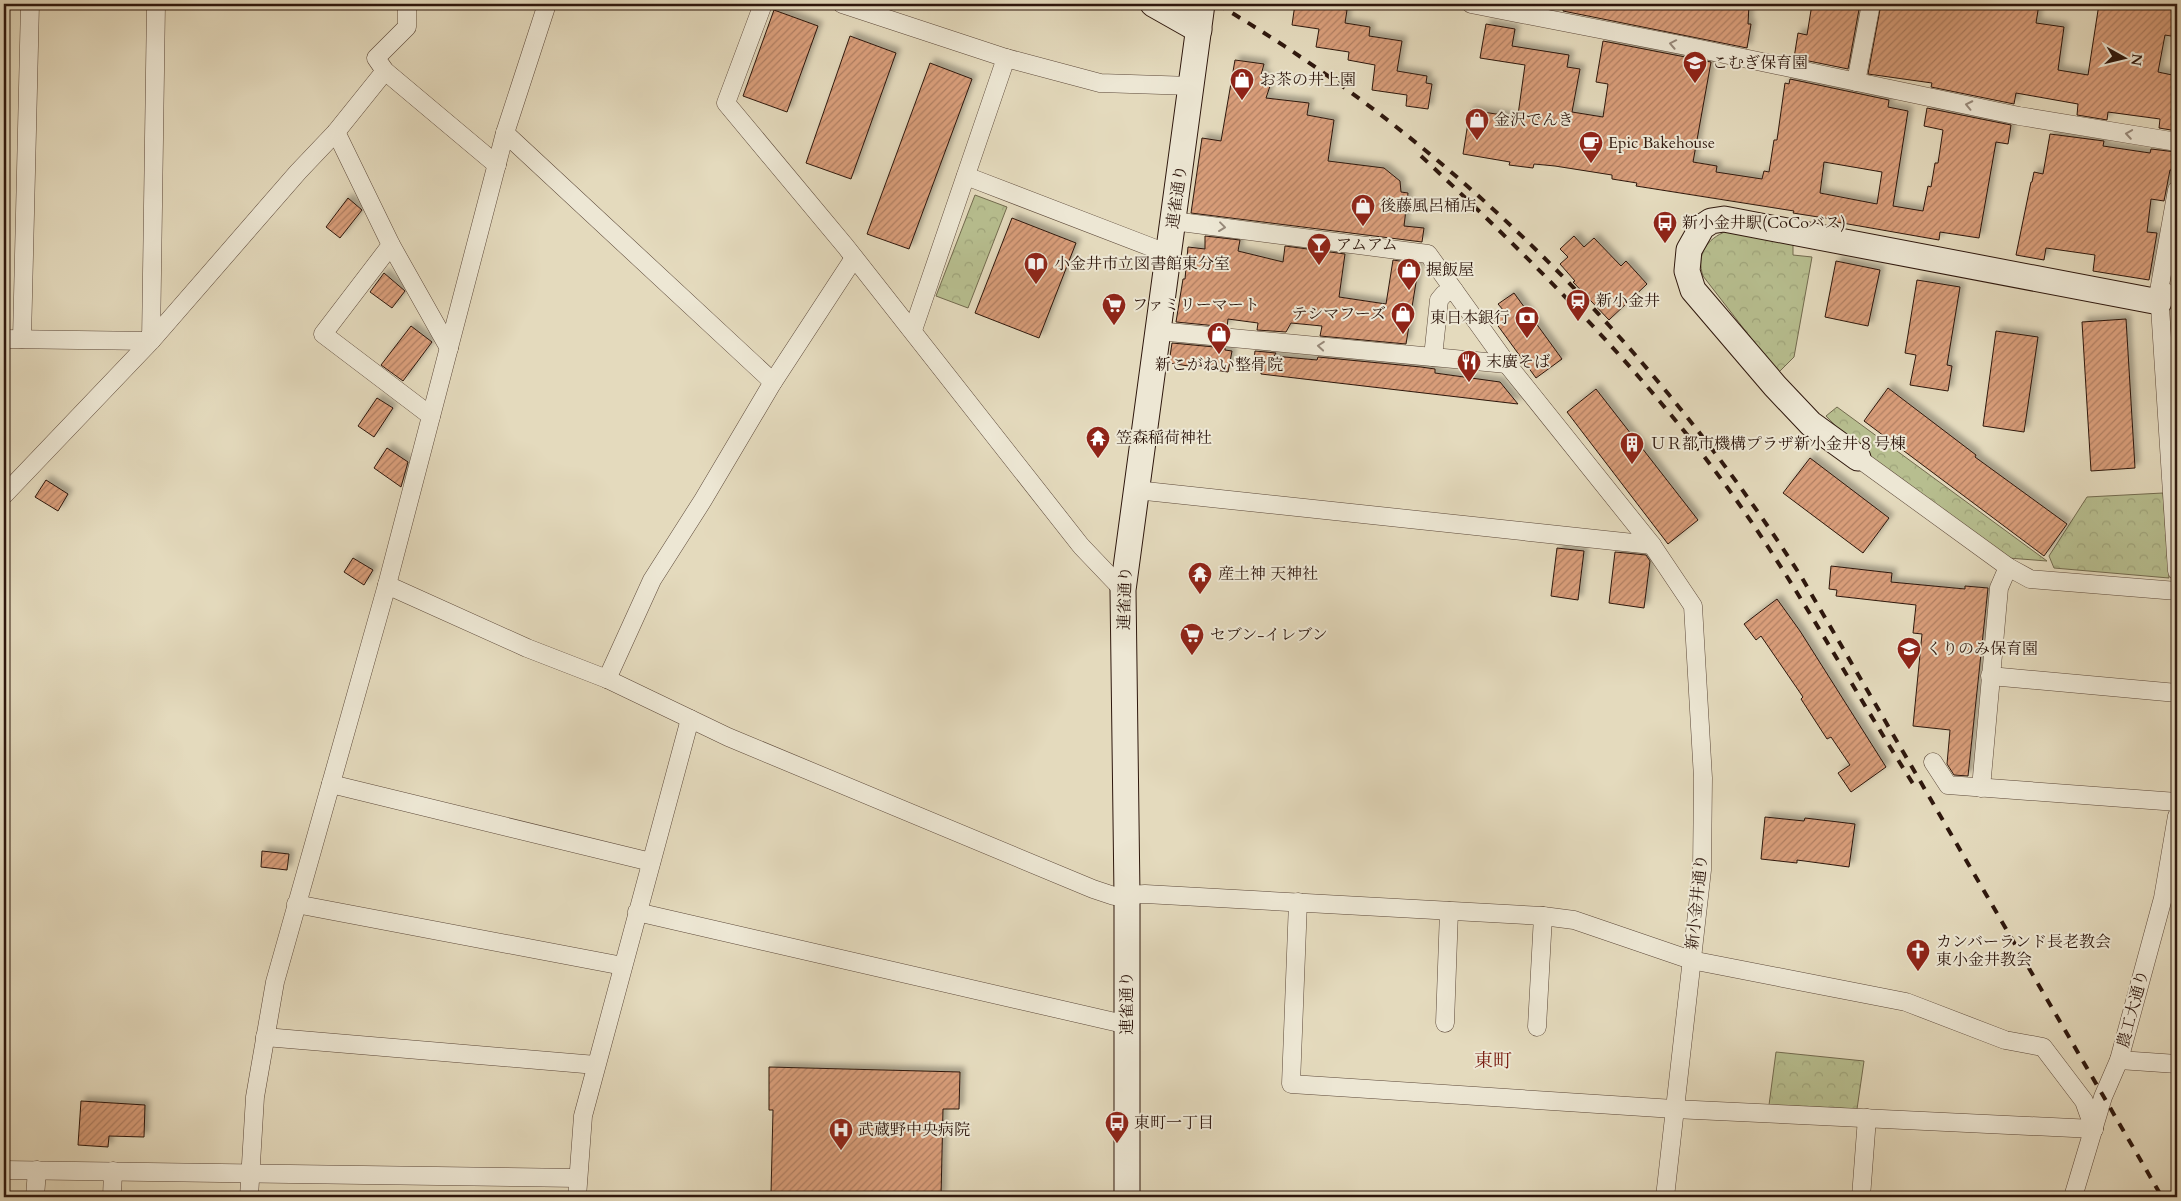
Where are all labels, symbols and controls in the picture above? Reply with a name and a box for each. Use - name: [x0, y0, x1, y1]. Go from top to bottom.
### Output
- north arrow: [2098, 32, 2148, 82]
- one-way arrow: [1669, 39, 1677, 49]
- school or university icon: こむぎ保育園: [1682, 50, 1708, 84]
- place label: こむぎ保育園: [1712, 52, 1808, 74]
- text: N: [2126, 52, 2147, 67]
- shop icon: お茶の井上園: [1229, 67, 1255, 101]
- place label: お茶の井上園: [1260, 69, 1356, 91]
- one-way arrow: [1965, 101, 1974, 111]
- shop icon: 金沢でんき: [1464, 107, 1490, 141]
- place label: 金沢でんき: [1494, 109, 1574, 131]
- one-way arrow: [2125, 129, 2134, 139]
- cafe icon: Epic Bakehouse: [1578, 130, 1604, 164]
- place label: Epic Bakehouse: [1608, 132, 1715, 154]
- street label: 連雀通り: [1162, 164, 1192, 230]
- shop icon: 後藤風呂桶店: [1350, 193, 1376, 227]
- place label: 後藤風呂桶店: [1380, 195, 1476, 217]
- bus stop icon: 新小金井駅(CoCoバス): [1652, 210, 1678, 244]
- place label: 新小金井駅(CoCoバス): [1682, 212, 1846, 234]
- one-way arrow: [1218, 221, 1226, 232]
- bar icon: アムアム: [1306, 232, 1332, 266]
- place label: アムアム: [1336, 234, 1398, 256]
- library icon: 小金井市立図書館東分室: [1023, 251, 1049, 285]
- place label: 小金井市立図書館東分室: [1054, 253, 1230, 275]
- shop icon: 握飯屋: [1396, 257, 1422, 291]
- place label: 握飯屋: [1426, 259, 1474, 281]
- station icon: 新小金井: [1565, 288, 1591, 322]
- place label: 新小金井: [1596, 290, 1660, 312]
- supermarket icon: ファミリーマート: [1101, 292, 1127, 326]
- place label: ファミリーマート: [1132, 294, 1260, 316]
- shop icon: テシマフーズ: [1390, 301, 1416, 335]
- place label: テシマフーズ: [1292, 303, 1386, 325]
- bank icon: 東日本銀行: [1514, 305, 1540, 339]
- place label: 東日本銀行: [1430, 307, 1510, 329]
- shop icon: 新こがねい整骨院: [1206, 321, 1232, 355]
- one-way arrow: [1317, 341, 1325, 352]
- restaurant icon: 末廣そば: [1456, 349, 1482, 383]
- place label: 末廣そば: [1486, 351, 1550, 373]
- place label: 新こがねい整骨院: [1155, 354, 1283, 376]
- temple icon: 笠森稲荷神社: [1085, 425, 1111, 459]
- place label: 笠森稲荷神社: [1116, 427, 1212, 449]
- building icon: ＵＲ都市機構プラザ新小金井８号棟: [1619, 431, 1645, 465]
- place label: ＵＲ都市機構プラザ新小金井８号棟: [1650, 433, 1906, 455]
- temple icon: 産土神 天神社: [1187, 561, 1213, 595]
- place label: 産土神 天神社: [1218, 563, 1318, 585]
- street label: 連雀通り: [1113, 566, 1137, 630]
- supermarket icon: セブン-イレブン: [1179, 622, 1205, 656]
- place label: セブン-イレブン: [1210, 624, 1328, 646]
- school or university icon: くりのみ保育園: [1896, 636, 1922, 670]
- place label: くりのみ保育園: [1926, 638, 2038, 660]
- street label: 新小金井通り: [1681, 853, 1713, 951]
- place label: カンバーランド長老教会 東小金井教会: [1936, 931, 2111, 971]
- church icon: カンバーランド長老教会 東小金井教会: [1905, 938, 1931, 972]
- street label: 農工大通り: [2112, 968, 2154, 1050]
- street label: 連雀通り: [1116, 971, 1138, 1035]
- district label: 東町: [1474, 1048, 1512, 1074]
- bus stop icon: 東町一丁目: [1104, 1110, 1130, 1144]
- place label: 東町一丁目: [1134, 1112, 1214, 1134]
- hospital icon: 武蔵野中央病院: [828, 1117, 854, 1151]
- place label: 武蔵野中央病院: [858, 1119, 970, 1141]

